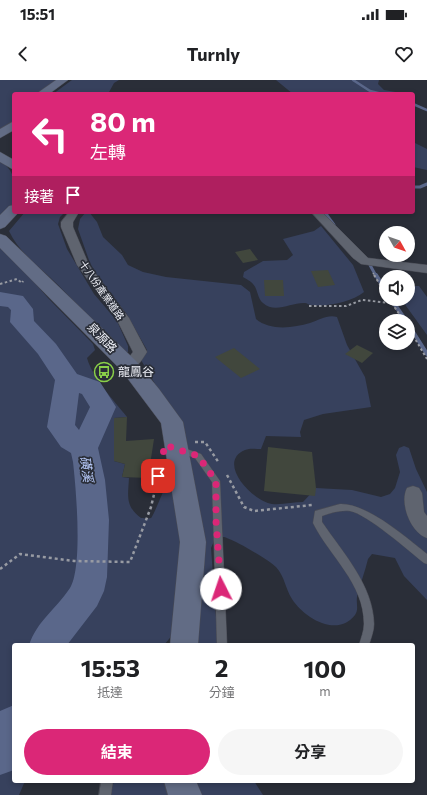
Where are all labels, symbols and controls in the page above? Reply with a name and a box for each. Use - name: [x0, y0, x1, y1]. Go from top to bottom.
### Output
- text: 15:51: [20, 5, 55, 23]
- icon: back: [12, 43, 34, 65]
- text: Turnly: [187, 43, 240, 65]
- icon: heart: [393, 43, 415, 65]
- text: 80 m: [90, 104, 156, 138]
- icon: left: [24, 108, 76, 160]
- text: 左轉: [90, 141, 126, 163]
- icon: arrive: [62, 184, 84, 206]
- text: 接著: [24, 187, 54, 205]
- north arrow: [379, 226, 415, 262]
- map controls: [379, 226, 415, 350]
- street label: 十八份產業道路: [77, 258, 127, 322]
- button: sound: [379, 270, 415, 306]
- button: layers: [379, 314, 415, 350]
- street label: 泉源路: [85, 319, 120, 355]
- bus stop icon: 龍鳳谷: [93, 361, 115, 383]
- place label: 龍鳳谷: [118, 364, 154, 378]
- water label: 磺溪: [77, 455, 97, 485]
- pin: [141, 459, 175, 493]
- icon: arrive: [147, 465, 169, 487]
- position arrow: [200, 568, 242, 610]
- text: 15:53: [81, 653, 140, 682]
- text: 2: [215, 653, 229, 682]
- text: 100: [303, 654, 346, 683]
- text: m: [319, 683, 331, 699]
- text: 抵達: [97, 684, 123, 700]
- text: 分鐘: [209, 684, 235, 700]
- button: 結束: [24, 729, 210, 775]
- button: 分享: [218, 729, 403, 775]

